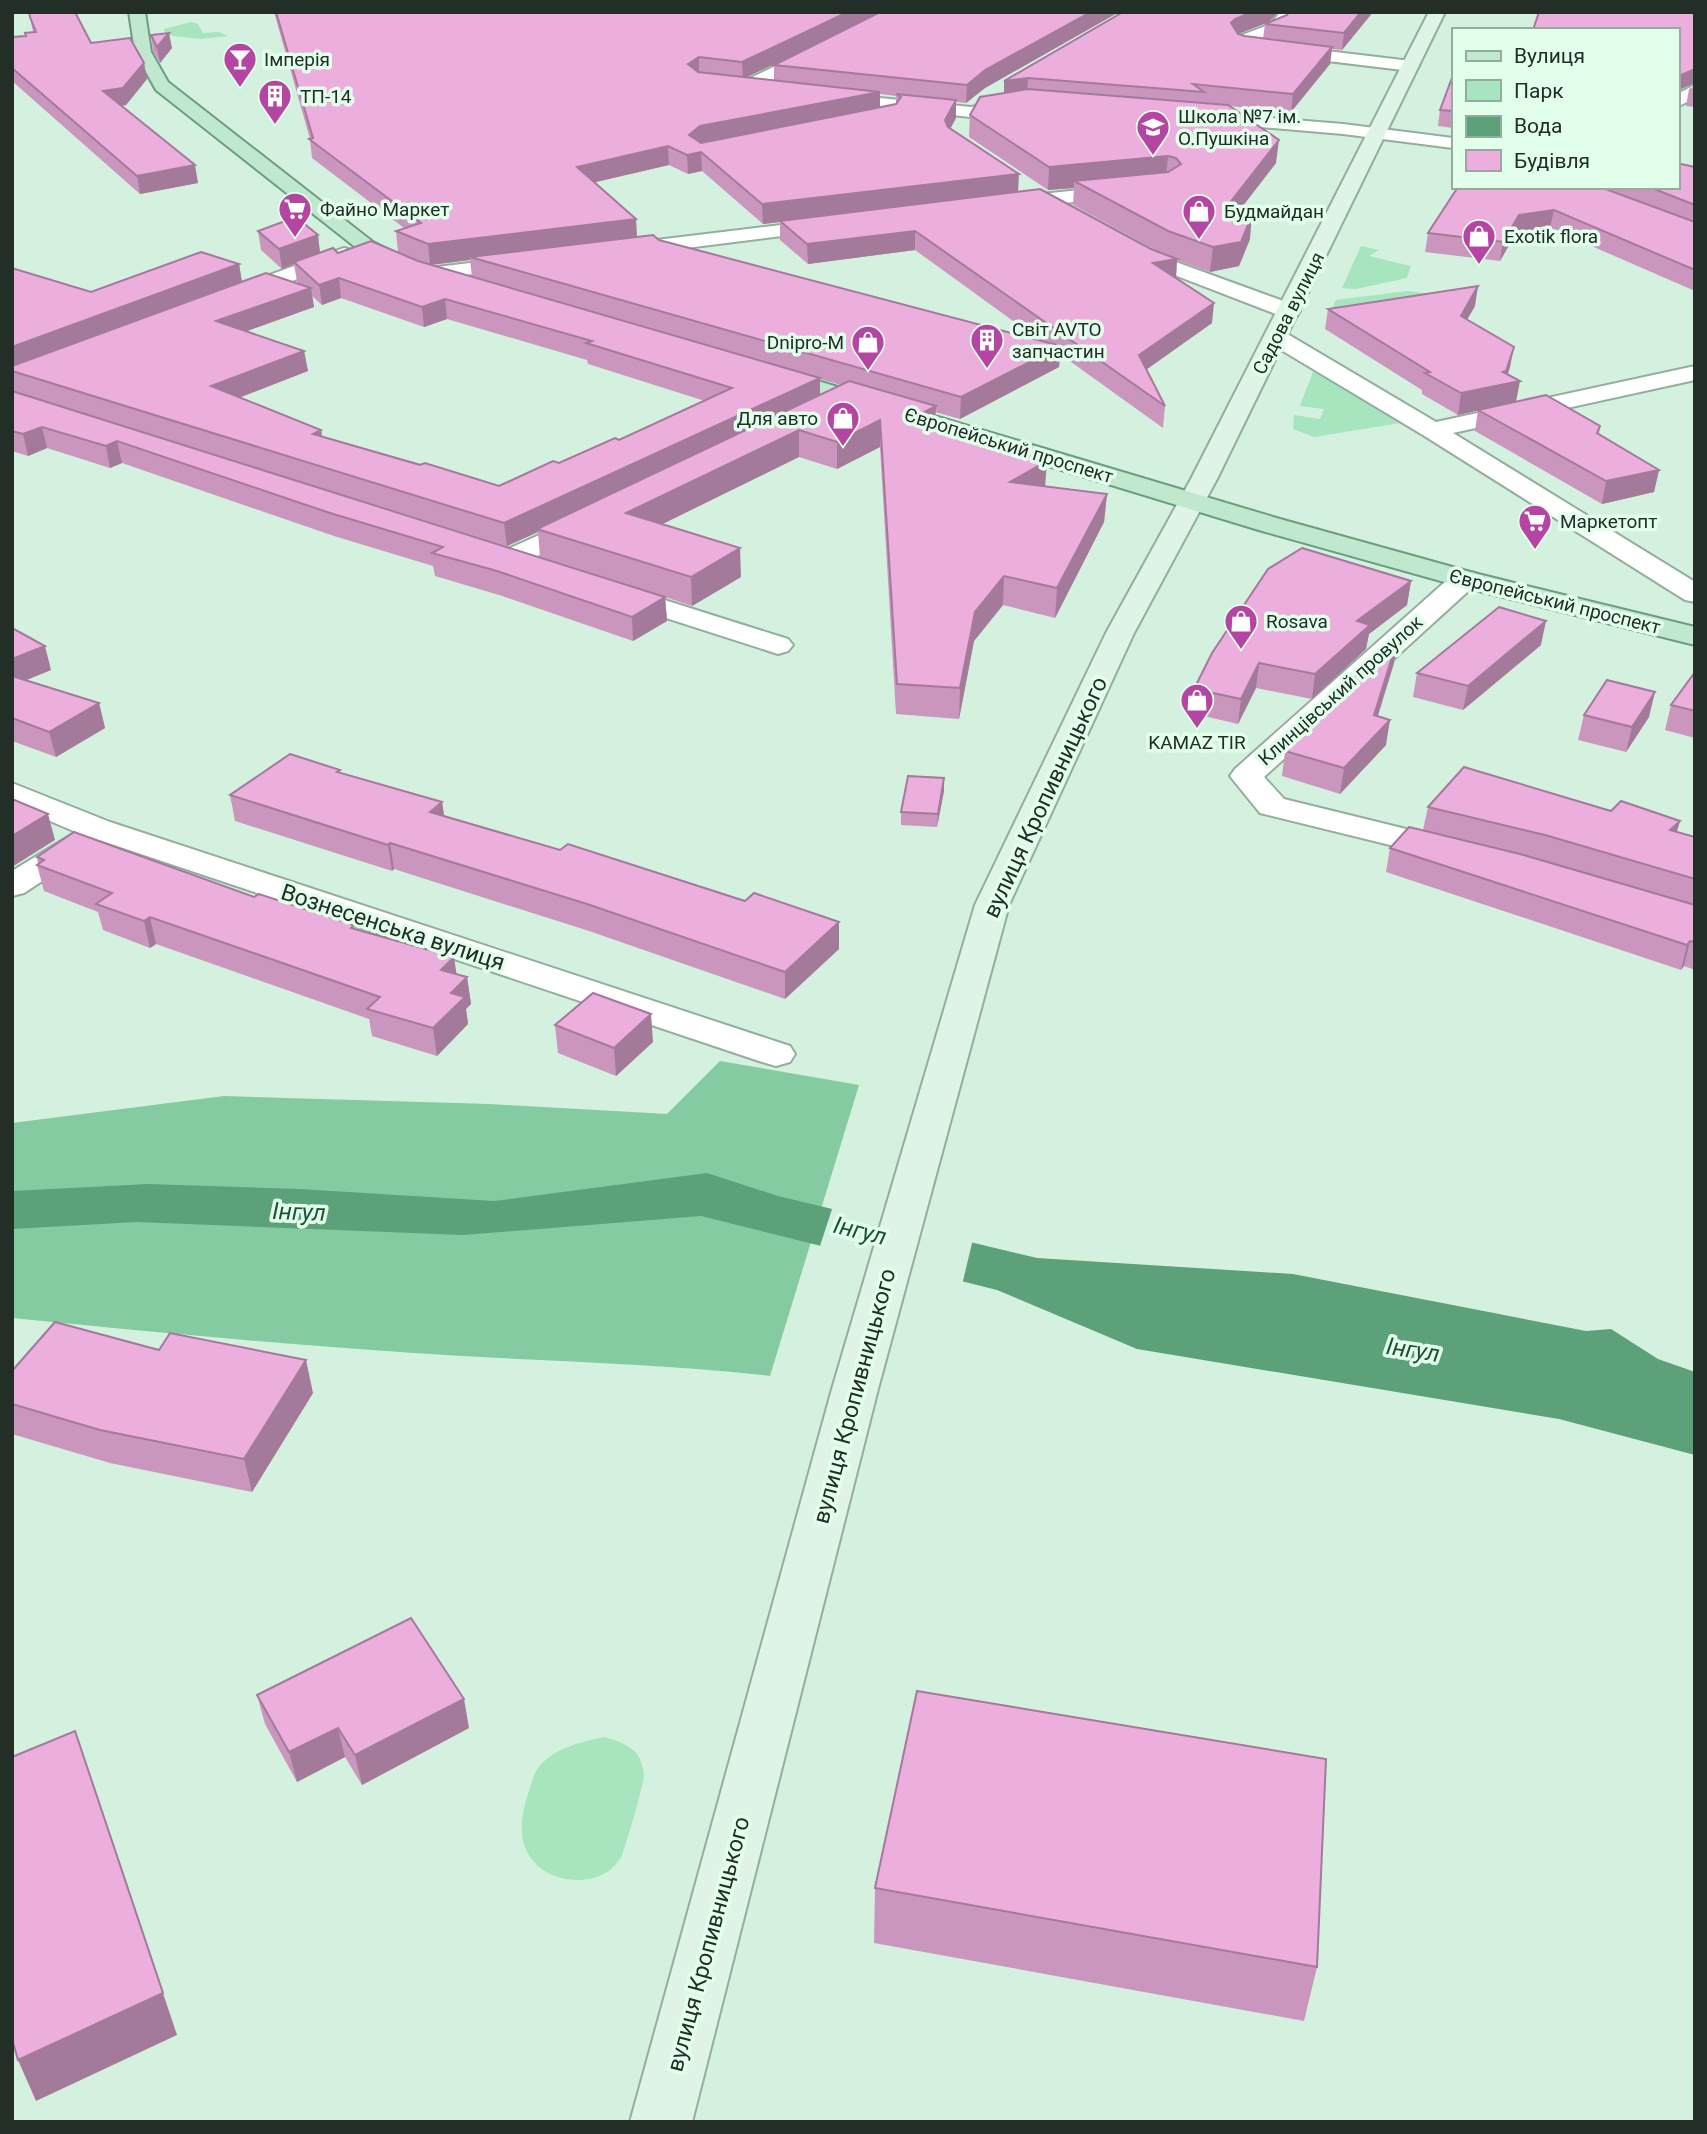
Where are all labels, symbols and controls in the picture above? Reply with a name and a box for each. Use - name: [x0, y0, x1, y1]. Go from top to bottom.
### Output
- legend: [1452, 28, 1679, 189]
- bar icon: Імперія: [221, 40, 259, 89]
- text: Вулиця: [1514, 44, 1585, 68]
- place label: Імперія: [264, 48, 330, 71]
- building icon: ТП-14: [256, 77, 294, 126]
- text: Парк: [1514, 79, 1564, 103]
- place label: ТП-14: [300, 85, 352, 108]
- place label: Школа №7 ім. О.Пушкіна: [1178, 105, 1301, 150]
- school or university icon: Школа №7 ім. О.Пушкіна: [1134, 108, 1172, 157]
- text: Вода: [1514, 114, 1562, 138]
- text: Будівля: [1514, 149, 1590, 173]
- supermarket icon: Файно Маркет: [276, 190, 314, 239]
- shop icon: Будмайдан: [1180, 192, 1218, 241]
- place label: Файно Маркет: [320, 198, 449, 221]
- place label: Будмайдан: [1224, 200, 1324, 223]
- shop icon: Exotik flora: [1460, 217, 1498, 266]
- place label: Exotik flora: [1504, 225, 1598, 248]
- street label: Садова вулиця: [1248, 248, 1329, 378]
- place label: Світ AVTO запчастин: [1012, 318, 1105, 363]
- building icon: Світ AVTO запчастин: [968, 321, 1006, 370]
- shop icon: Dnipro-M: [849, 323, 887, 372]
- place label: Dnipro-M: [767, 331, 844, 354]
- shop icon: Для авто: [824, 399, 862, 448]
- street label: Європейський проспект: [902, 403, 1116, 488]
- place label: Для авто: [737, 407, 818, 430]
- supermarket icon: Маркетопт: [1516, 502, 1554, 551]
- place label: Маркетопт: [1560, 510, 1657, 533]
- street label: Європейський проспект: [1447, 564, 1663, 639]
- shop icon: Rosava: [1222, 602, 1260, 651]
- street label: Клинцівський провулок: [1254, 610, 1428, 770]
- place label: Rosava: [1266, 610, 1328, 633]
- street label: вулиця Кропивницького: [978, 672, 1113, 922]
- shop icon: KAMAZ TIR: [1178, 681, 1216, 730]
- place label: KAMAZ TIR: [1148, 731, 1246, 754]
- street label: Вознесенська вулиця: [278, 879, 508, 976]
- water label: Інгул: [272, 1197, 326, 1227]
- water label: Інгул: [831, 1211, 889, 1251]
- street label: вулиця Кропивницького: [807, 1266, 902, 1527]
- water label: Інгул: [1384, 1332, 1442, 1368]
- street label: вулиця Кропивницького: [661, 1814, 756, 2075]

